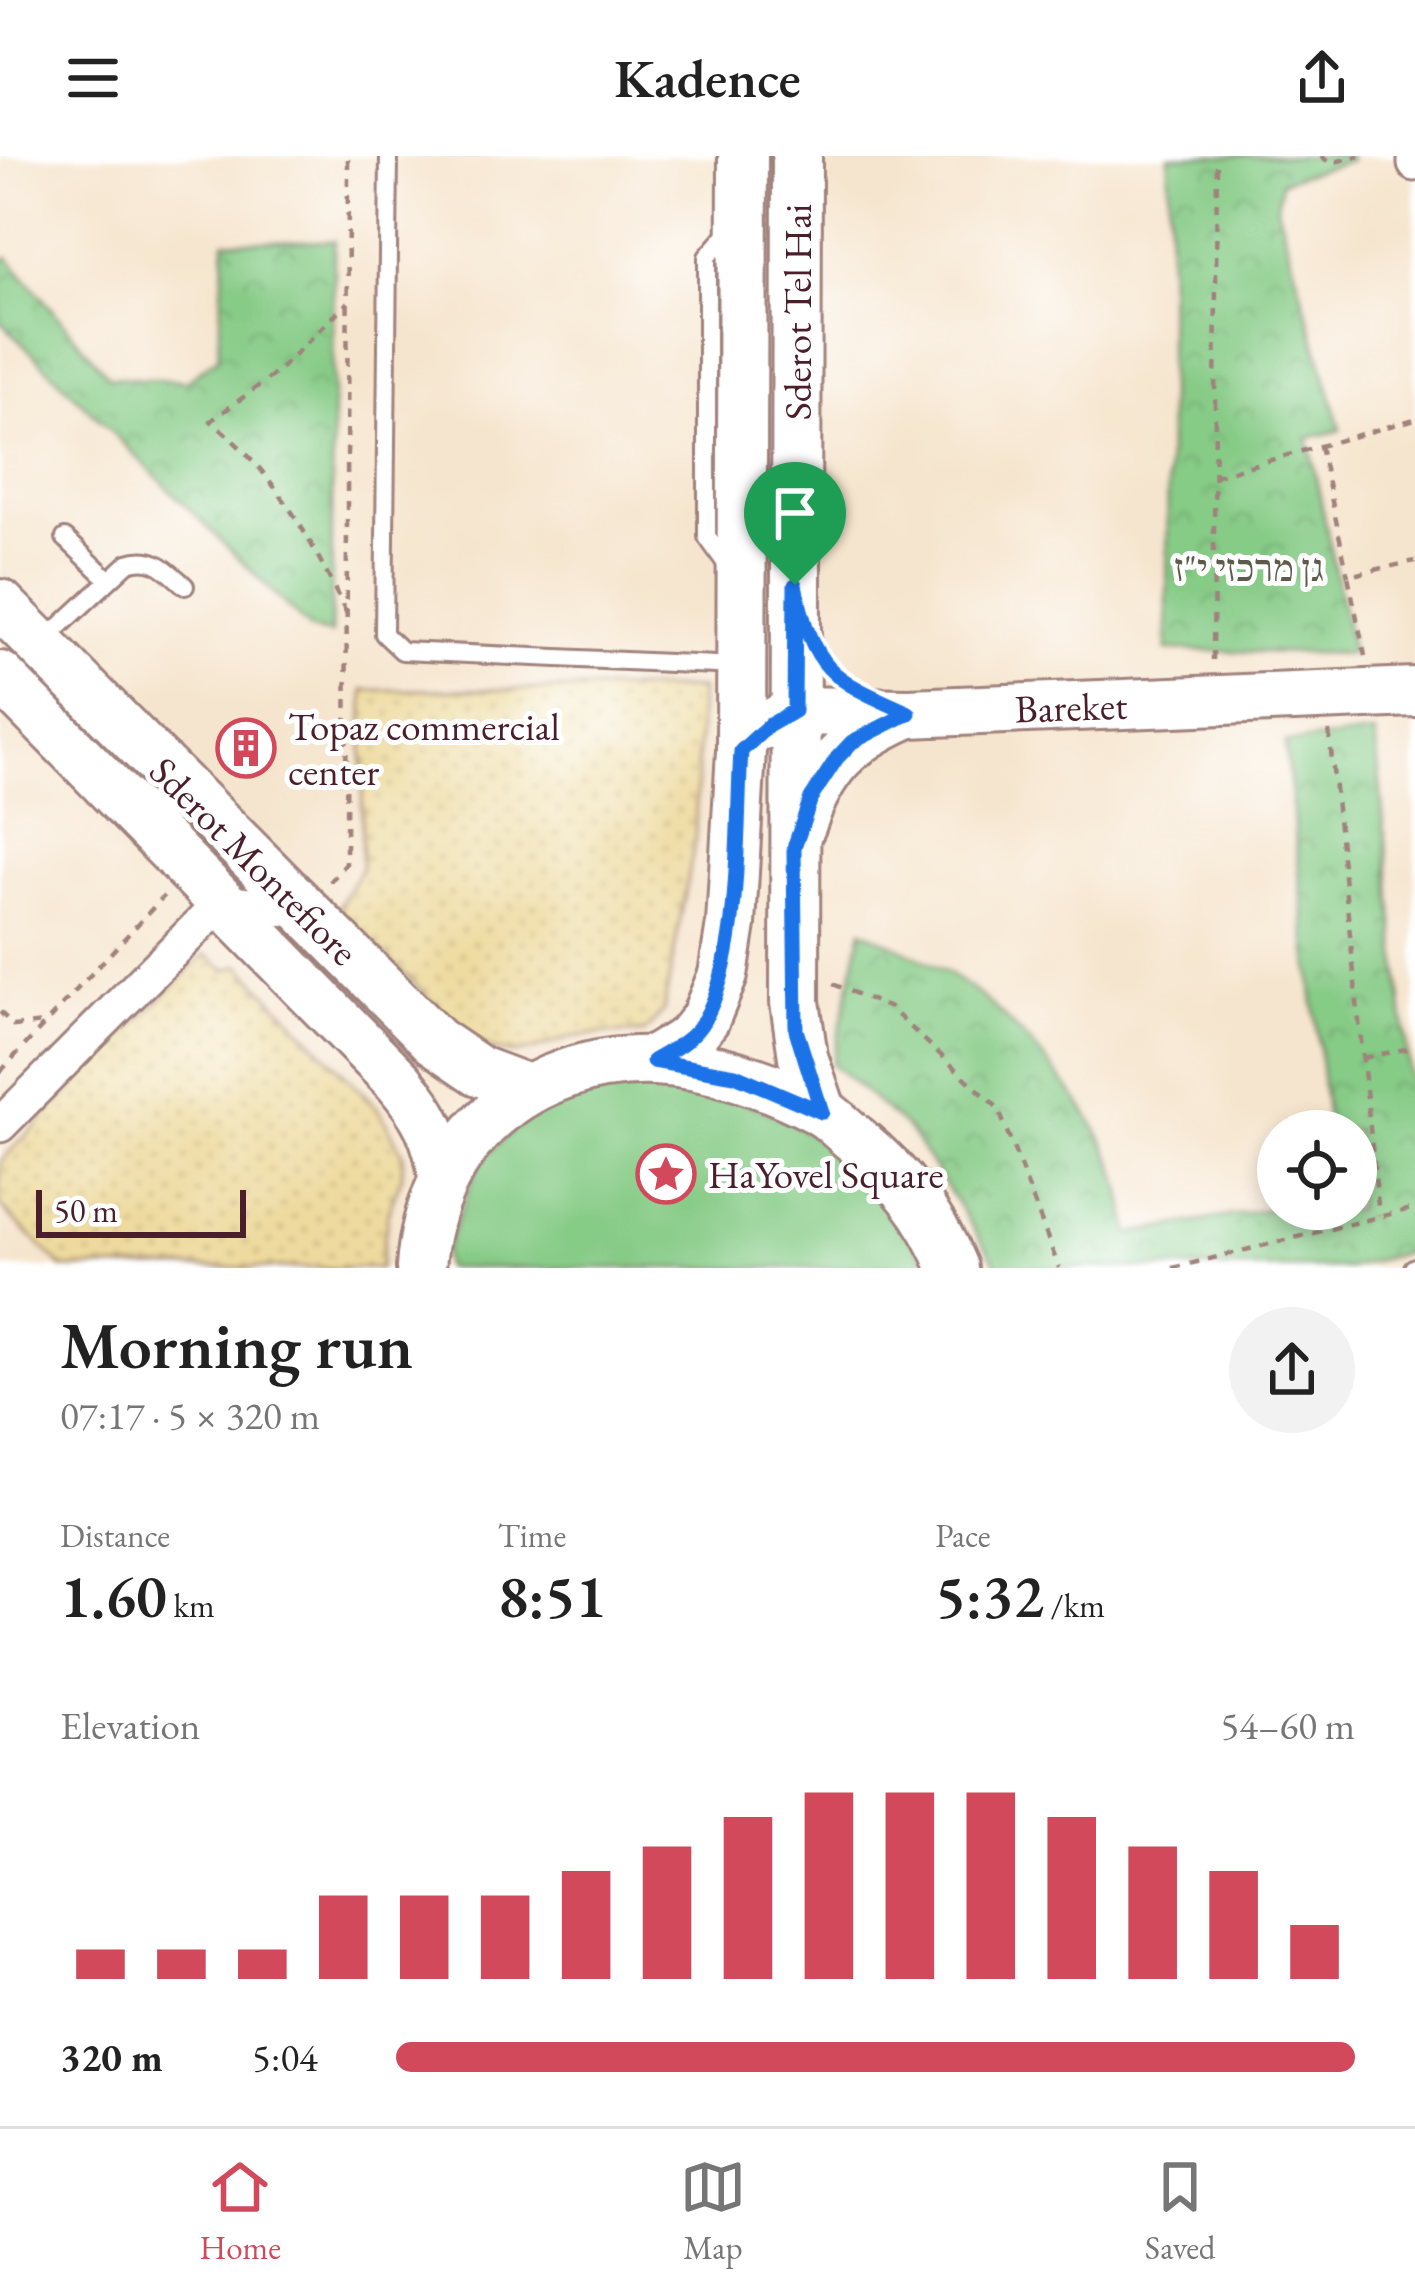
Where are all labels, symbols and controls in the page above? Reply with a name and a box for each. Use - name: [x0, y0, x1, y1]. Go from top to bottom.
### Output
- text: Kadence: [614, 43, 801, 113]
- icon: menu: [60, 45, 126, 111]
- icon: share: [1289, 45, 1355, 111]
- street label: Sderot Tel Hai: [772, 204, 823, 420]
- pin: [744, 462, 846, 585]
- icon: arrive: [762, 480, 828, 546]
- park label: גן מרכזי י"ז: [1174, 542, 1324, 593]
- street label: Bareket: [1014, 680, 1128, 734]
- place label: Topaz commercial center: [288, 701, 560, 797]
- building icon: Topaz commercial center: [215, 717, 277, 779]
- street label: Sderot Montefiore: [139, 746, 369, 976]
- map controls: [1257, 1110, 1377, 1230]
- button: locate: [1257, 1110, 1377, 1230]
- place icon: HaYovel Square: [635, 1143, 697, 1205]
- place label: HaYovel Square: [708, 1149, 944, 1200]
- scale bar: [36, 1184, 246, 1237]
- text: 50 m: [54, 1189, 118, 1232]
- text: Morning run: [60, 1302, 413, 1388]
- button: share: [1229, 1307, 1355, 1433]
- text: 07:17 · 5 × 320 m: [60, 1390, 320, 1441]
- text: Distance: [60, 1514, 170, 1557]
- text: Time: [498, 1514, 566, 1557]
- text: Pace: [935, 1514, 991, 1557]
- text: 1.60: [60, 1557, 167, 1635]
- text: 8:51: [498, 1557, 606, 1635]
- text: 5:32: [935, 1557, 1044, 1635]
- text: km: [167, 1584, 215, 1627]
- text: /km: [1044, 1584, 1105, 1627]
- text: Elevation: [60, 1700, 200, 1751]
- text: 54–60 m: [1221, 1700, 1355, 1751]
- text: 320 m: [60, 2032, 163, 2083]
- text: 5:04: [252, 2032, 318, 2083]
- tab: Home: [199, 2154, 281, 2269]
- tab: Map: [680, 2154, 746, 2269]
- tab: Saved: [1145, 2154, 1216, 2269]

